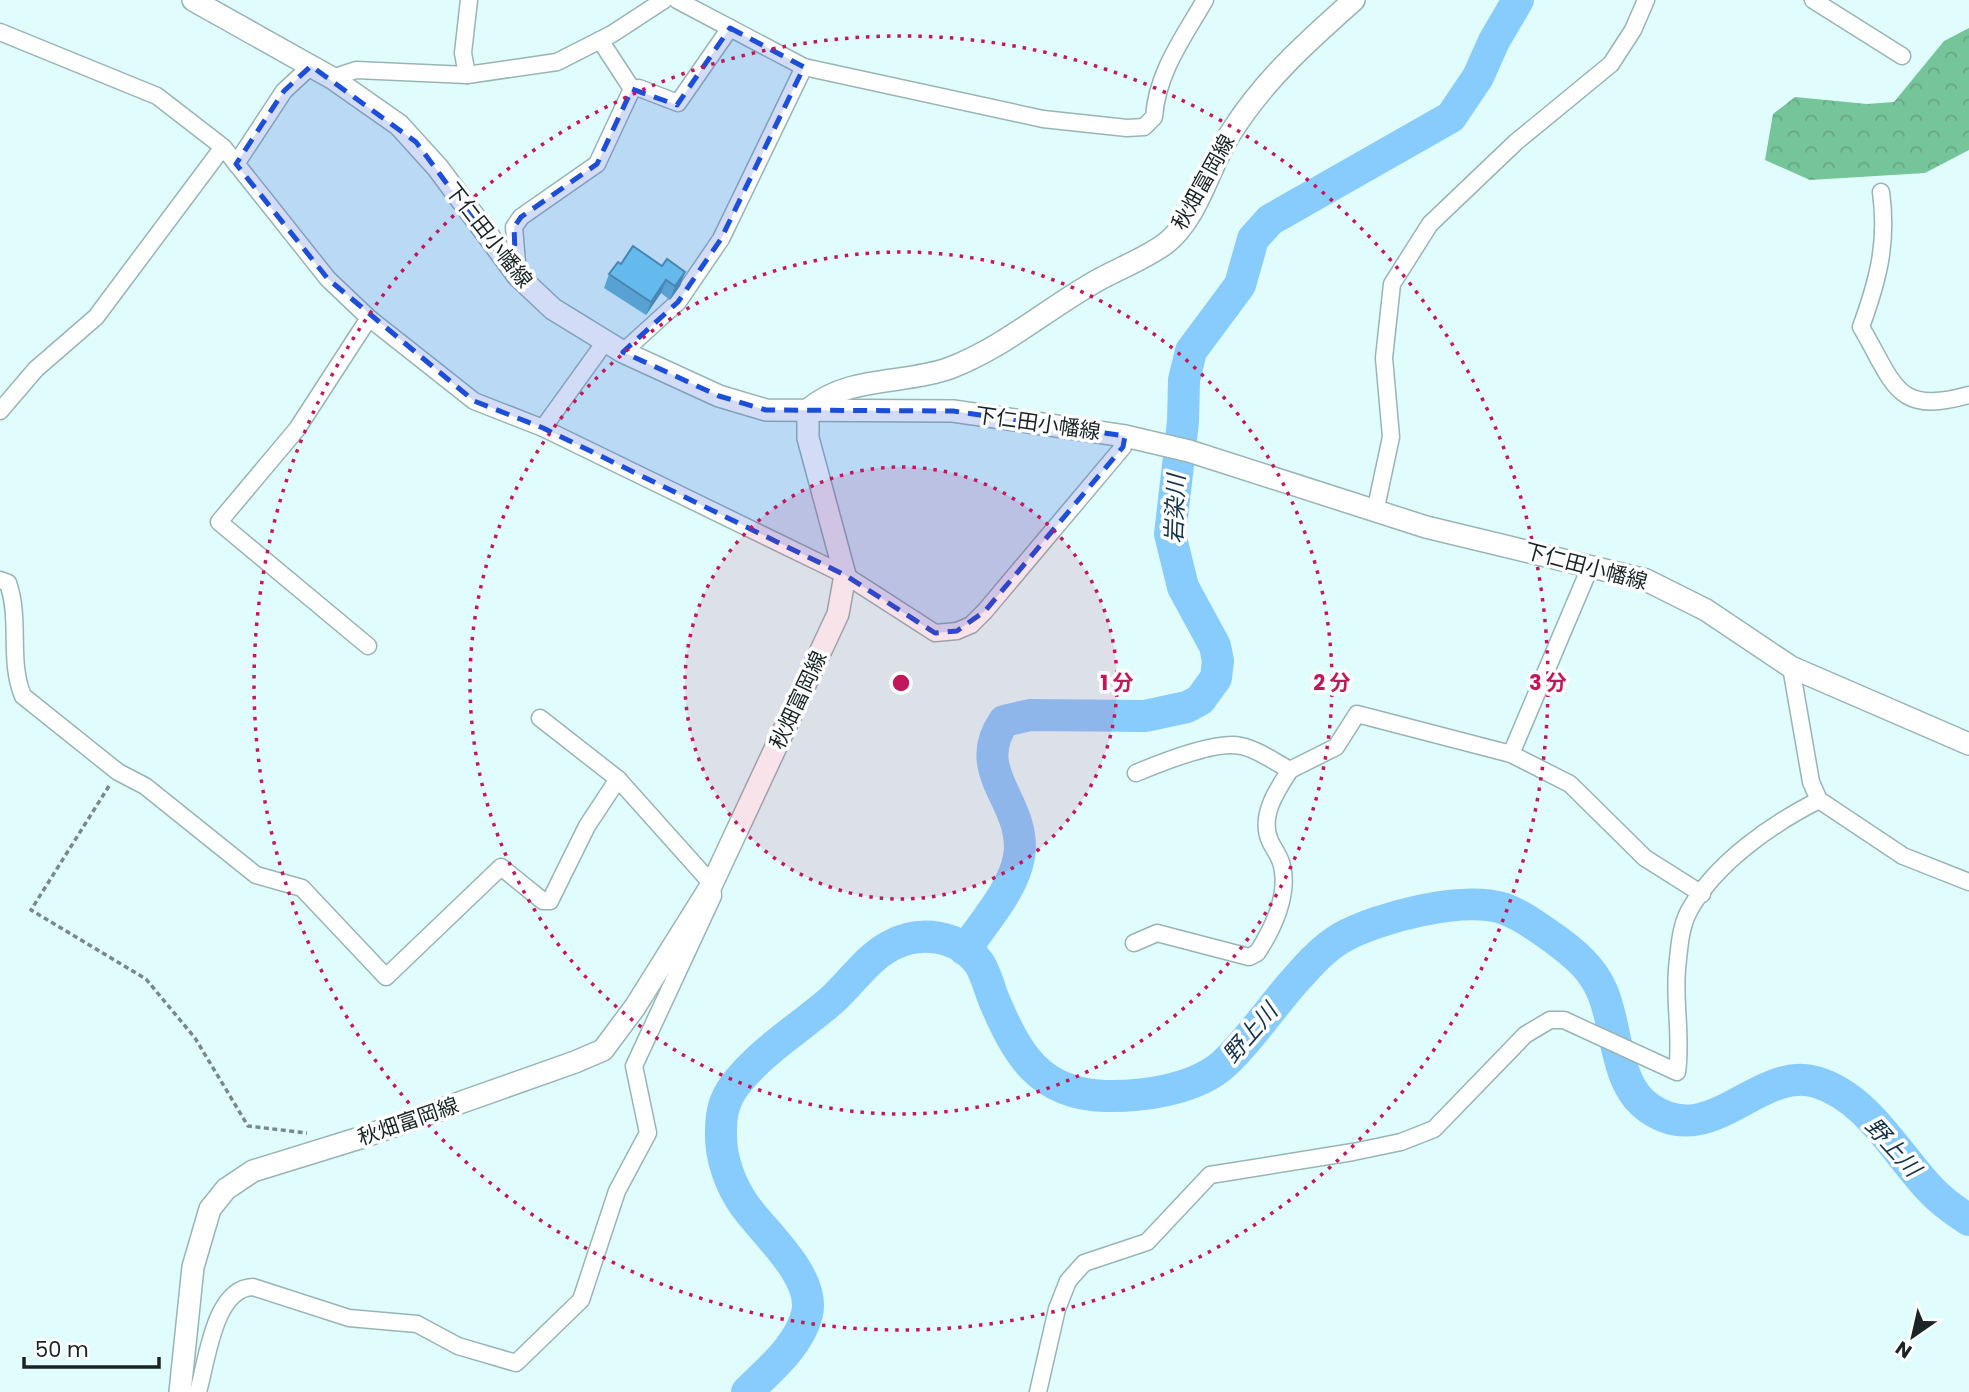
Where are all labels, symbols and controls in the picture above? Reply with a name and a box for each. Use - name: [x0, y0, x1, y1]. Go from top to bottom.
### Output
- street label: 秋畑富岡線: [1165, 129, 1241, 235]
- street label: 下仁田小幡線: [439, 176, 539, 294]
- street label: 下仁田小幡線: [974, 400, 1102, 446]
- water label: 岩染川: [1158, 471, 1192, 544]
- street label: 下仁田小幡線: [1521, 536, 1651, 596]
- street label: 秋畑富岡線: [763, 646, 833, 754]
- text: 1 分: [1100, 668, 1134, 697]
- text: 2 分: [1313, 668, 1351, 697]
- text: 3 分: [1529, 668, 1567, 697]
- centre of rings: [889, 671, 913, 695]
- water label: 野上川: [1215, 994, 1287, 1070]
- street label: 秋畑富岡線: [354, 1090, 462, 1152]
- water label: 野上川: [1858, 1111, 1930, 1186]
- north arrow: [1878, 1301, 1948, 1371]
- scale bar: [24, 1326, 159, 1370]
- text: N: [1890, 1334, 1917, 1365]
- text: 50 m: [35, 1335, 89, 1364]

